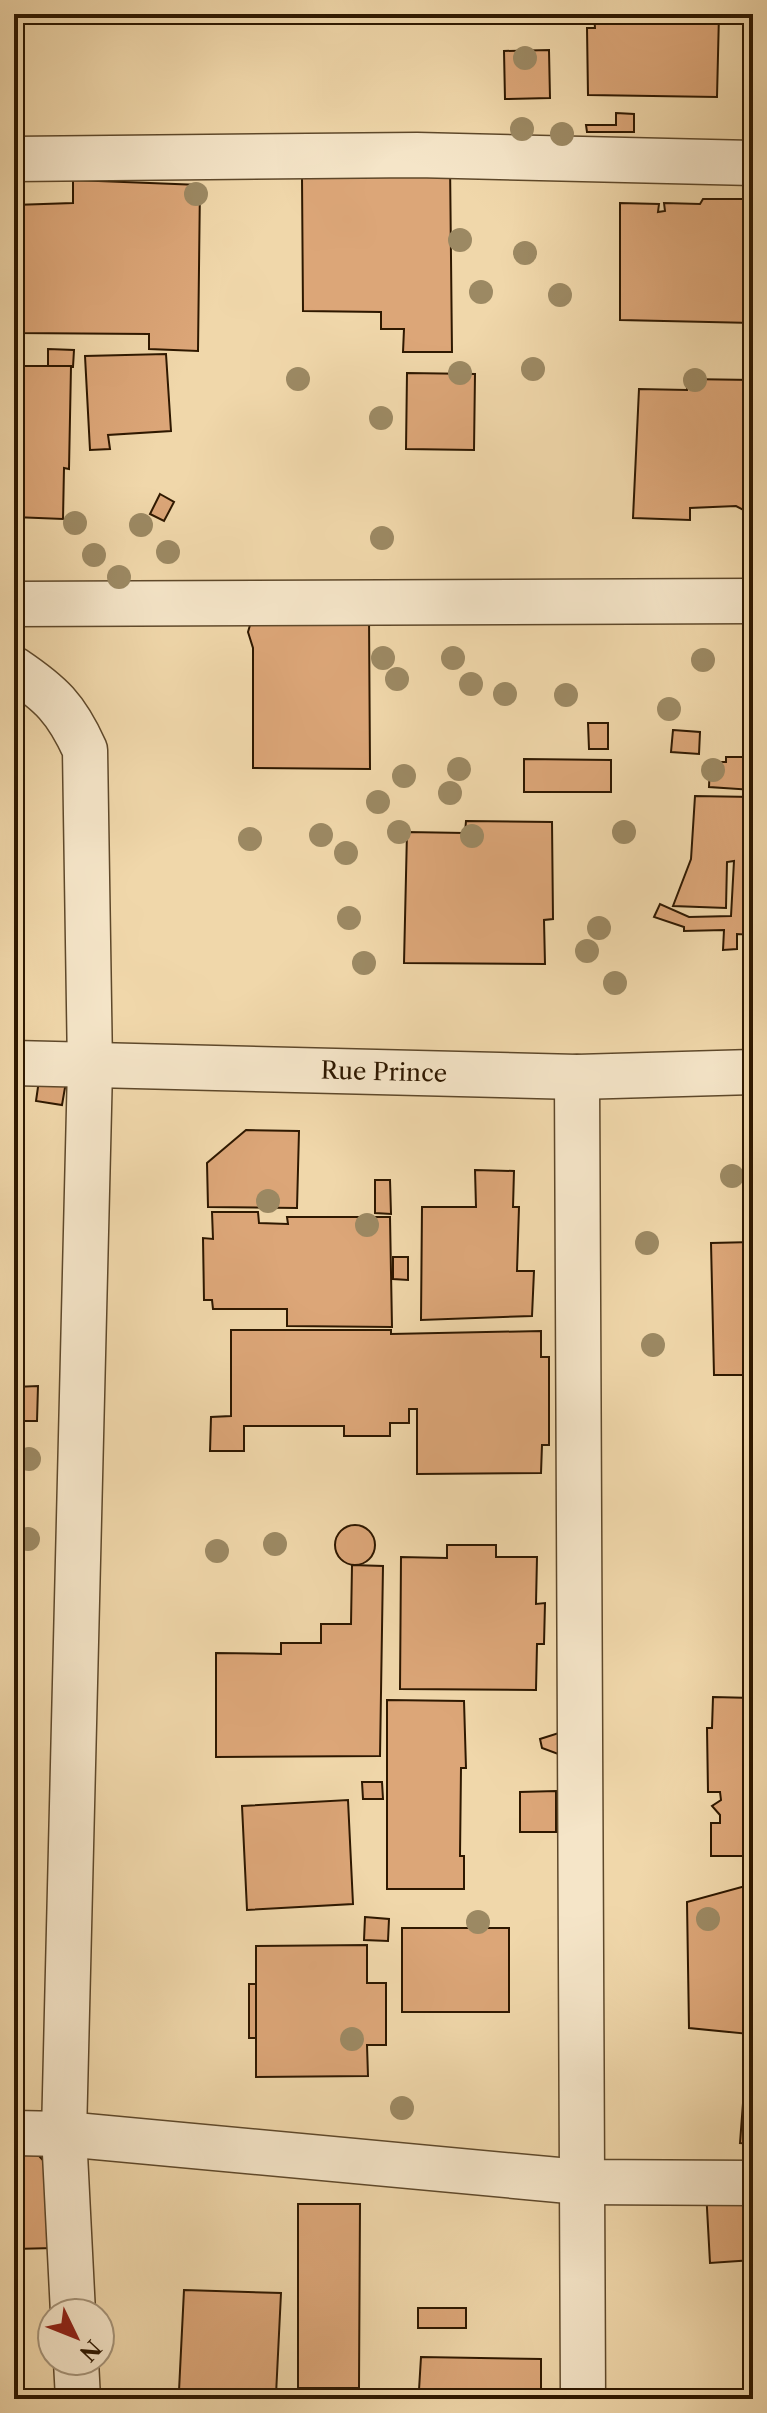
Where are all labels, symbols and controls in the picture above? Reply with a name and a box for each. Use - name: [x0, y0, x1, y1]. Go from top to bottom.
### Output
- street label: Rue Prince: [320, 1056, 448, 1088]
- north arrow: [36, 2297, 116, 2377]
- text: N: [74, 2334, 107, 2366]

